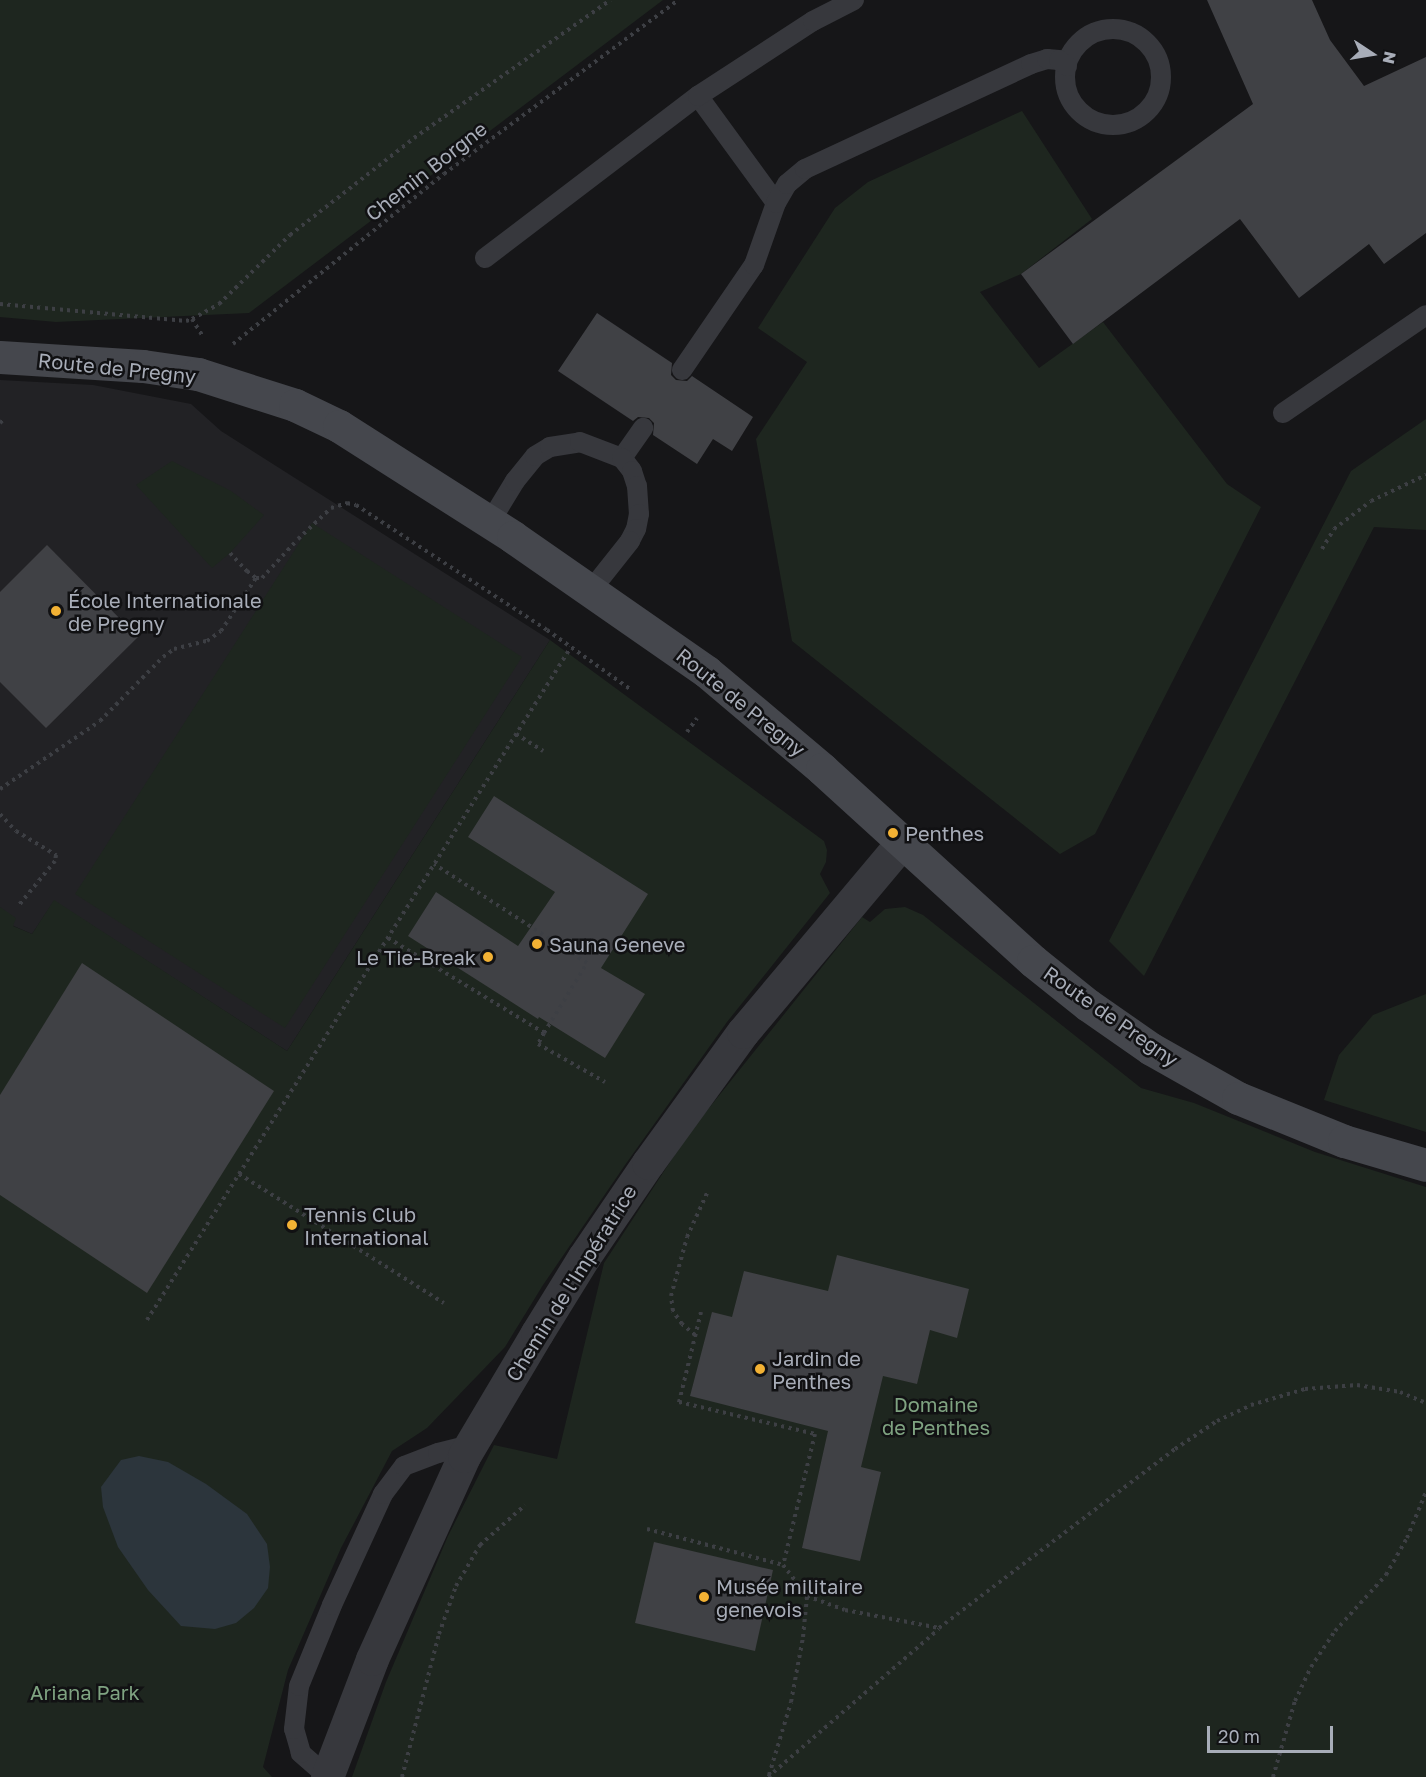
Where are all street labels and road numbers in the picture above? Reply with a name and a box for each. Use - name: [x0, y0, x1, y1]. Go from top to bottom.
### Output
- street label: Chemin Borgne: [361, 116, 491, 226]
- street label: Route de Pregny: [37, 348, 197, 388]
- street label: Route de Pregny: [672, 643, 810, 761]
- street label: Route de Pregny: [1039, 961, 1183, 1071]
- street label: Chemin de l'Impératrice: [501, 1180, 641, 1386]

